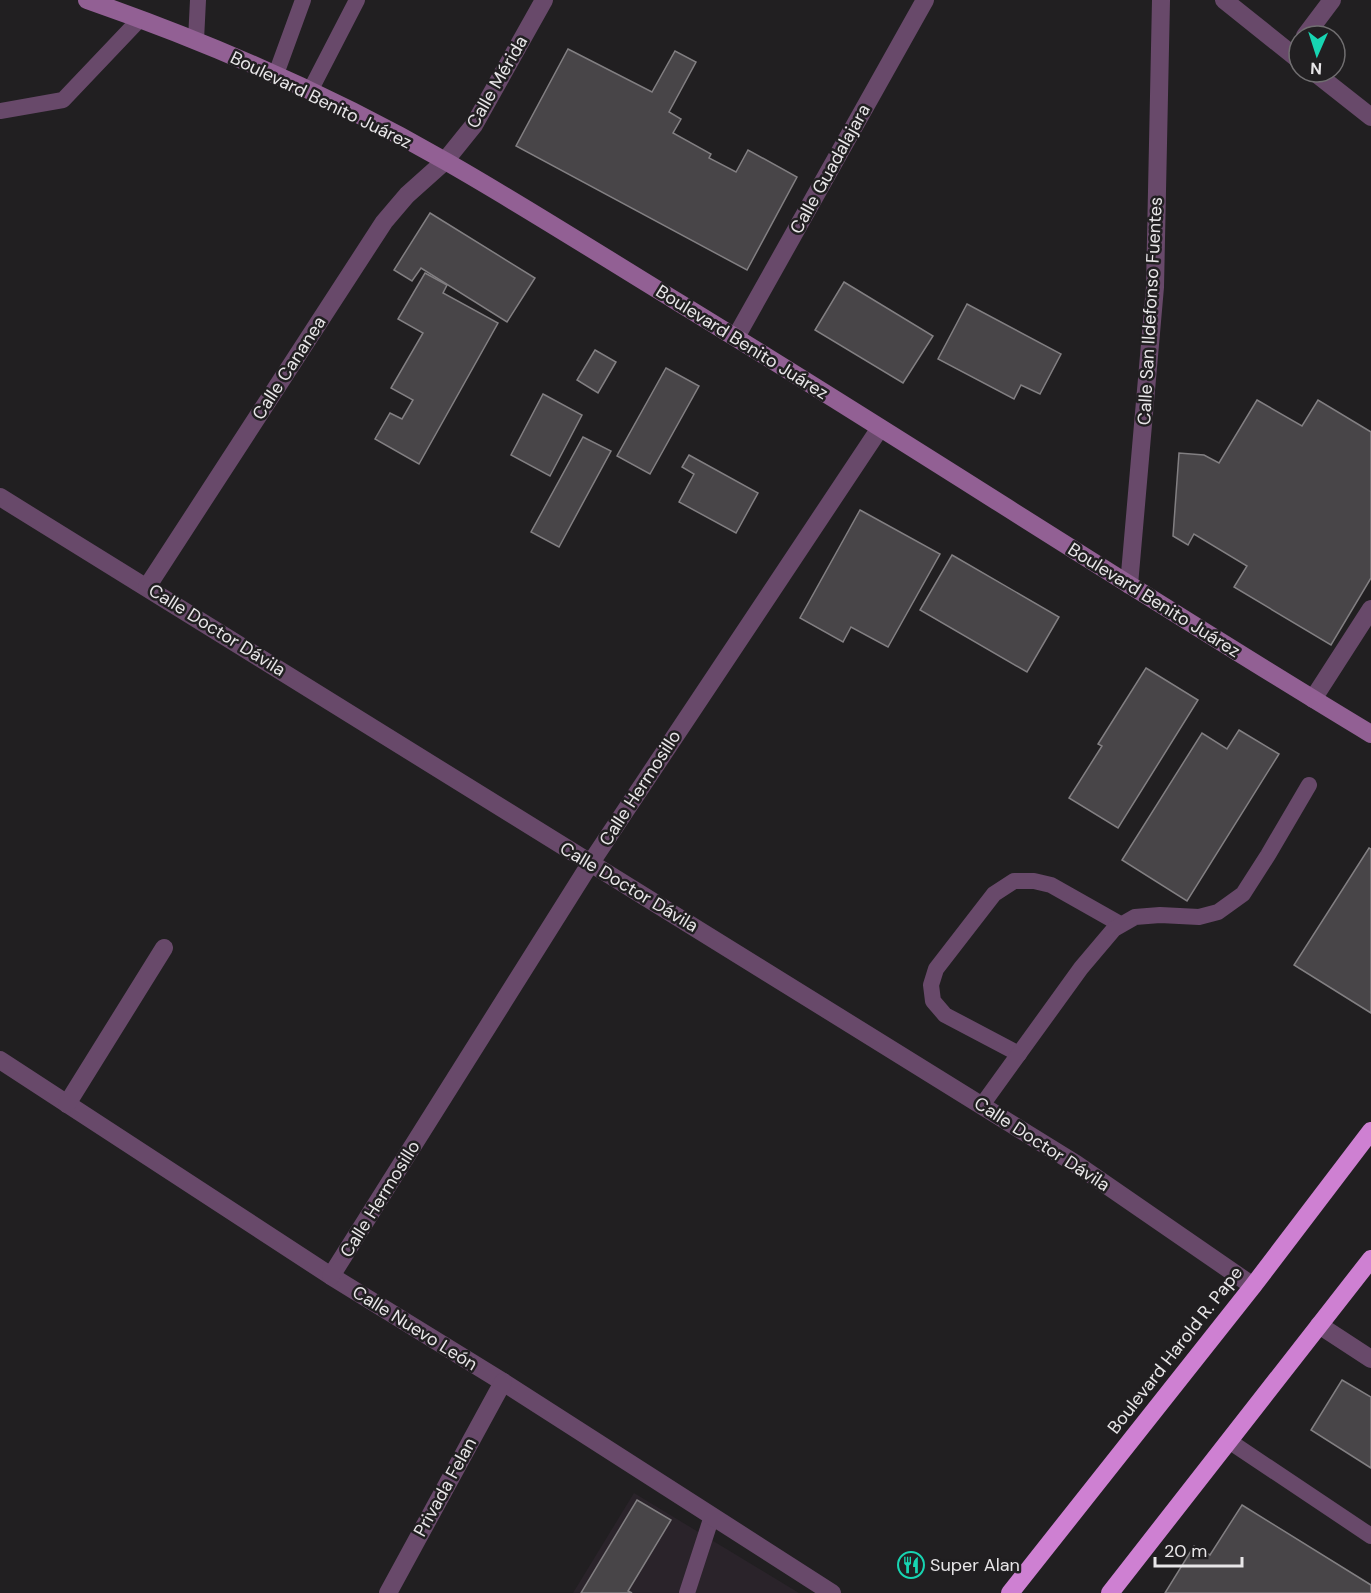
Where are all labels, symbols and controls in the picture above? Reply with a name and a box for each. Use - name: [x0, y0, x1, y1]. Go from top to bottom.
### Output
- north arrow: [1287, 24, 1347, 84]
- street label: Calle Mérida: [461, 31, 533, 133]
- street label: Boulevard Benito Juárez: [226, 46, 416, 154]
- text: N: [1310, 58, 1323, 79]
- street label: Calle Guadalajara: [784, 100, 876, 238]
- street label: Calle San Ildefonso Fuentes: [1132, 196, 1168, 426]
- street label: Boulevard Benito Juárez: [651, 279, 833, 405]
- street label: Calle Cananea: [247, 312, 331, 424]
- street label: Boulevard Benito Juárez: [1063, 537, 1245, 663]
- street label: Calle Doctor Dávila: [144, 578, 290, 682]
- street label: Calle Hermosillo: [594, 725, 686, 851]
- street label: Calle Doctor Dávila: [555, 836, 703, 938]
- street label: Calle Doctor Dávila: [970, 1091, 1114, 1197]
- street label: Calle Hermosillo: [334, 1136, 426, 1262]
- street label: Boulevard Harold R. Pape: [1102, 1261, 1248, 1439]
- street label: Calle Nuevo León: [348, 1280, 482, 1376]
- street label: Privada Felan: [408, 1433, 482, 1541]
- scale bar: [1155, 1530, 1242, 1568]
- text: 20 m: [1164, 1539, 1207, 1563]
- restaurant icon: Super Alan: [896, 1550, 926, 1580]
- place label: Super Alan: [930, 1553, 1020, 1577]

